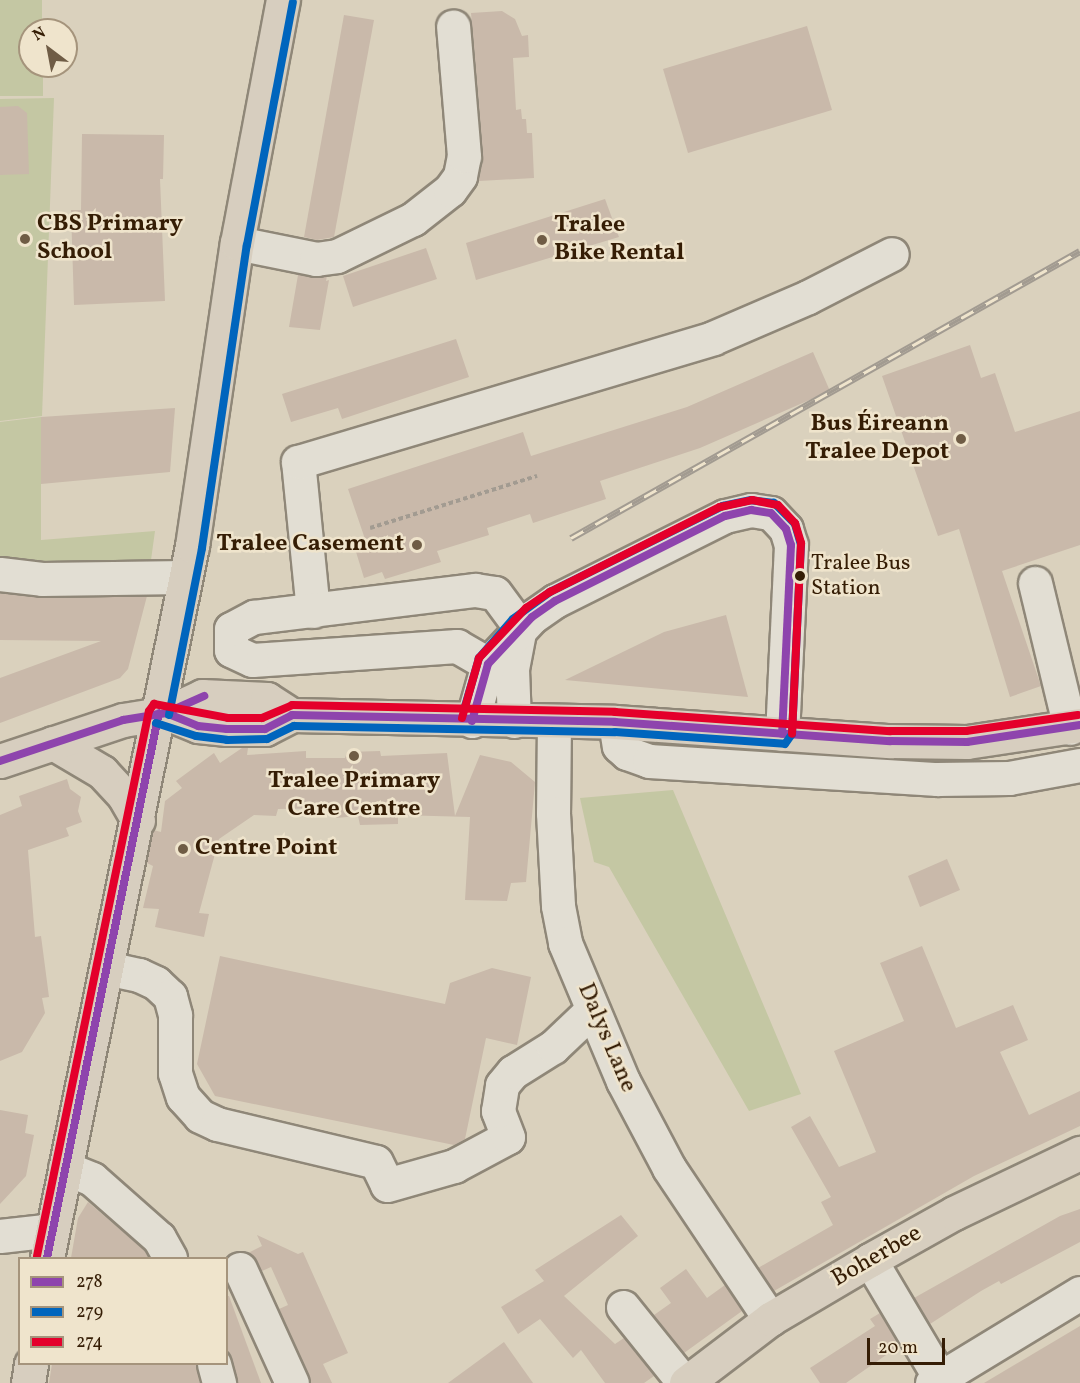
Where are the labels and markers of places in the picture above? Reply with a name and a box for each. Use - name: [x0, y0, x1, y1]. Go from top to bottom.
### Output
- place label: CBS Primary School: [37, 211, 183, 267]
- place label: Tralee Bike Rental: [554, 212, 684, 268]
- marker: CBS Primary School: [18, 232, 32, 246]
- marker: Tralee Bike Rental: [535, 233, 549, 247]
- place label: Bus Éireann Tralee Depot: [805, 411, 949, 467]
- marker: Bus Éireann Tralee Depot: [954, 432, 968, 446]
- place label: Tralee Casement: [216, 531, 404, 559]
- marker: Tralee Casement: [408, 536, 426, 554]
- place label: Tralee Bus Station: [811, 550, 911, 602]
- marker: Tralee Bus Station: [794, 570, 806, 582]
- marker: Tralee Primary Care Centre: [345, 747, 363, 765]
- place label: Tralee Primary Care Centre: [268, 768, 440, 824]
- place label: Centre Point: [195, 835, 337, 863]
- marker: Centre Point: [176, 842, 190, 856]

